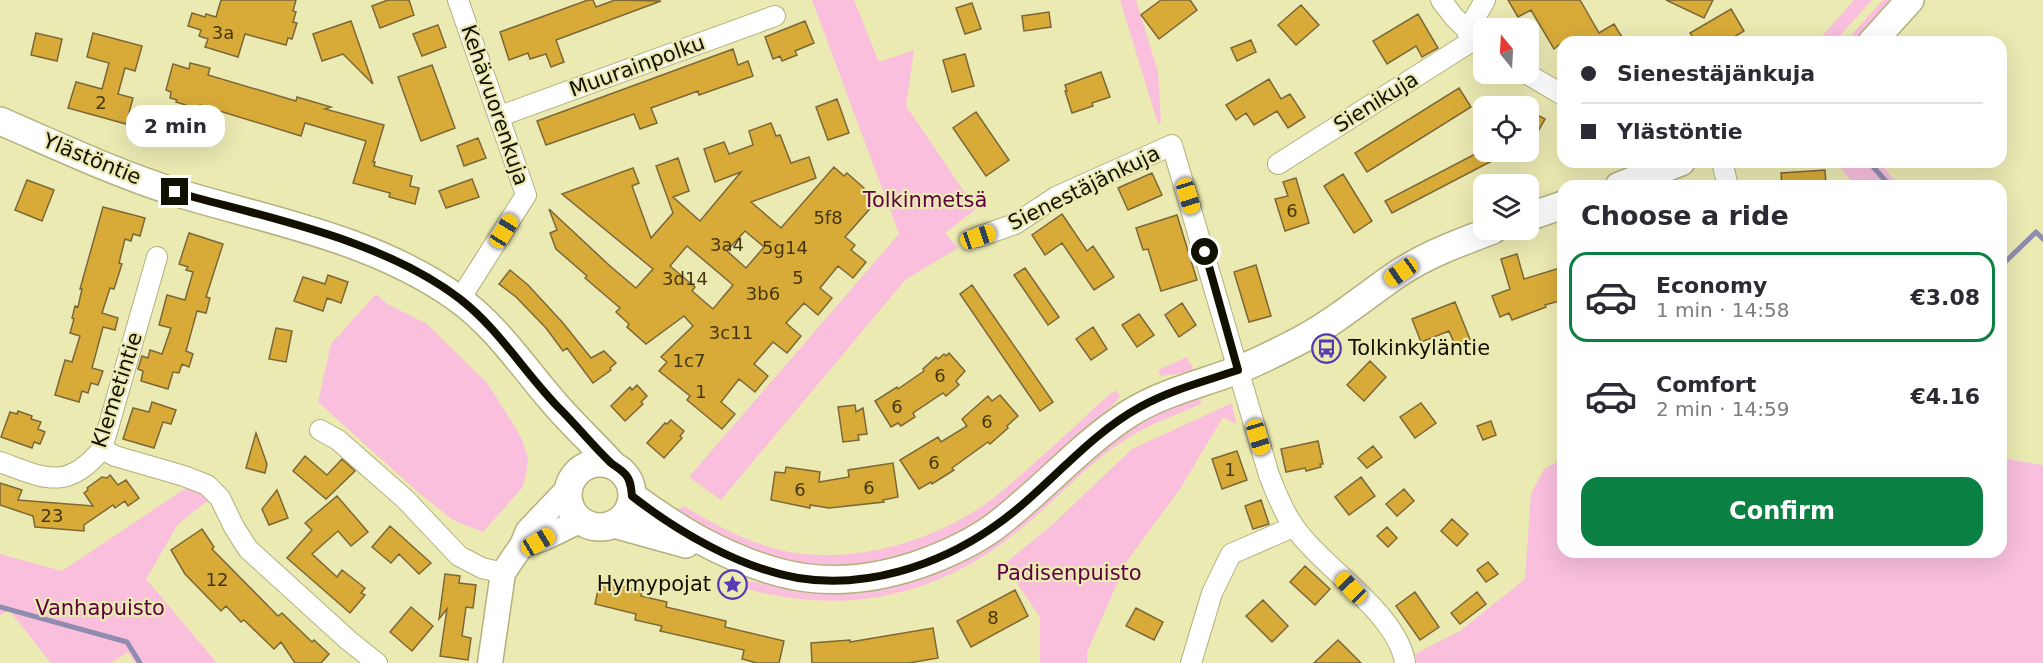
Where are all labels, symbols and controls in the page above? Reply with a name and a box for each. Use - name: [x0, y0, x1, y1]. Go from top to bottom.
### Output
- north arrow: [1473, 18, 1539, 84]
- map controls: [1473, 18, 1539, 240]
- house number: 3a: [212, 22, 234, 43]
- street label: Kehävuorenkuja: [456, 22, 534, 188]
- street label: Muurainpolku: [566, 30, 708, 102]
- text: Sienestäjänkuja: [1617, 61, 1815, 86]
- street label: Sienikuja: [1329, 67, 1423, 137]
- house number: 2: [95, 92, 107, 113]
- button: locate: [1473, 96, 1539, 162]
- callout: 2 min: [126, 105, 225, 147]
- text: 2 min: [144, 114, 207, 138]
- text: Ylästöntie: [1617, 119, 1743, 144]
- street label: Ylästöntie: [38, 128, 145, 190]
- street label: Sienestäjänkuja: [1004, 141, 1164, 235]
- button: layers: [1473, 174, 1539, 240]
- car: [1174, 176, 1202, 216]
- route end: [161, 178, 188, 205]
- park label: Tolkinmetsä: [862, 188, 987, 212]
- house number: 6: [1286, 200, 1298, 221]
- text: Choose a ride: [1581, 200, 1789, 231]
- house number: 5f8: [813, 207, 843, 228]
- car: [487, 211, 521, 251]
- car: [958, 223, 998, 251]
- house number: 3a4: [710, 234, 744, 255]
- house number: 5g14: [762, 237, 808, 258]
- route start: [1191, 238, 1218, 265]
- car: [1381, 254, 1421, 290]
- house number: 5: [792, 267, 804, 288]
- house number: 3d14: [662, 268, 708, 289]
- icon: car: [1584, 270, 1638, 324]
- text: Economy: [1656, 273, 1767, 298]
- house number: 3b6: [746, 283, 780, 304]
- text: €3.08: [1910, 285, 1980, 310]
- text: 1 min · 14:58: [1656, 298, 1790, 322]
- house number: 3c11: [709, 322, 753, 343]
- street label: Klemetintie: [87, 329, 147, 451]
- bus stop icon: Tolkinkyläntie: [1311, 332, 1343, 364]
- place label: Tolkinkyläntie: [1347, 336, 1490, 360]
- house number: 1c7: [673, 350, 705, 371]
- house number: 6: [934, 365, 946, 386]
- icon: car: [1584, 369, 1638, 423]
- text: Comfort: [1656, 372, 1756, 397]
- house number: 1: [695, 381, 707, 402]
- text: €4.16: [1910, 384, 1980, 409]
- house number: 6: [891, 396, 903, 417]
- text: 2 min · 14:59: [1656, 397, 1790, 421]
- house number: 6: [981, 411, 993, 432]
- car: [1244, 417, 1272, 457]
- house number: 6: [928, 452, 940, 473]
- house number: 1: [1224, 459, 1236, 480]
- house number: 6: [863, 477, 875, 498]
- button: Confirm: [1581, 477, 1983, 546]
- house number: 6: [794, 479, 806, 500]
- house number: 23: [41, 505, 63, 526]
- car: [518, 525, 558, 559]
- park label: Padisenpuisto: [996, 561, 1142, 585]
- place icon: Hymypojat: [716, 568, 748, 600]
- house number: 12: [206, 569, 228, 590]
- car: [1332, 569, 1370, 607]
- place label: Hymypojat: [597, 572, 711, 596]
- park label: Vanhapuisto: [35, 596, 165, 620]
- house number: 8: [987, 607, 999, 628]

